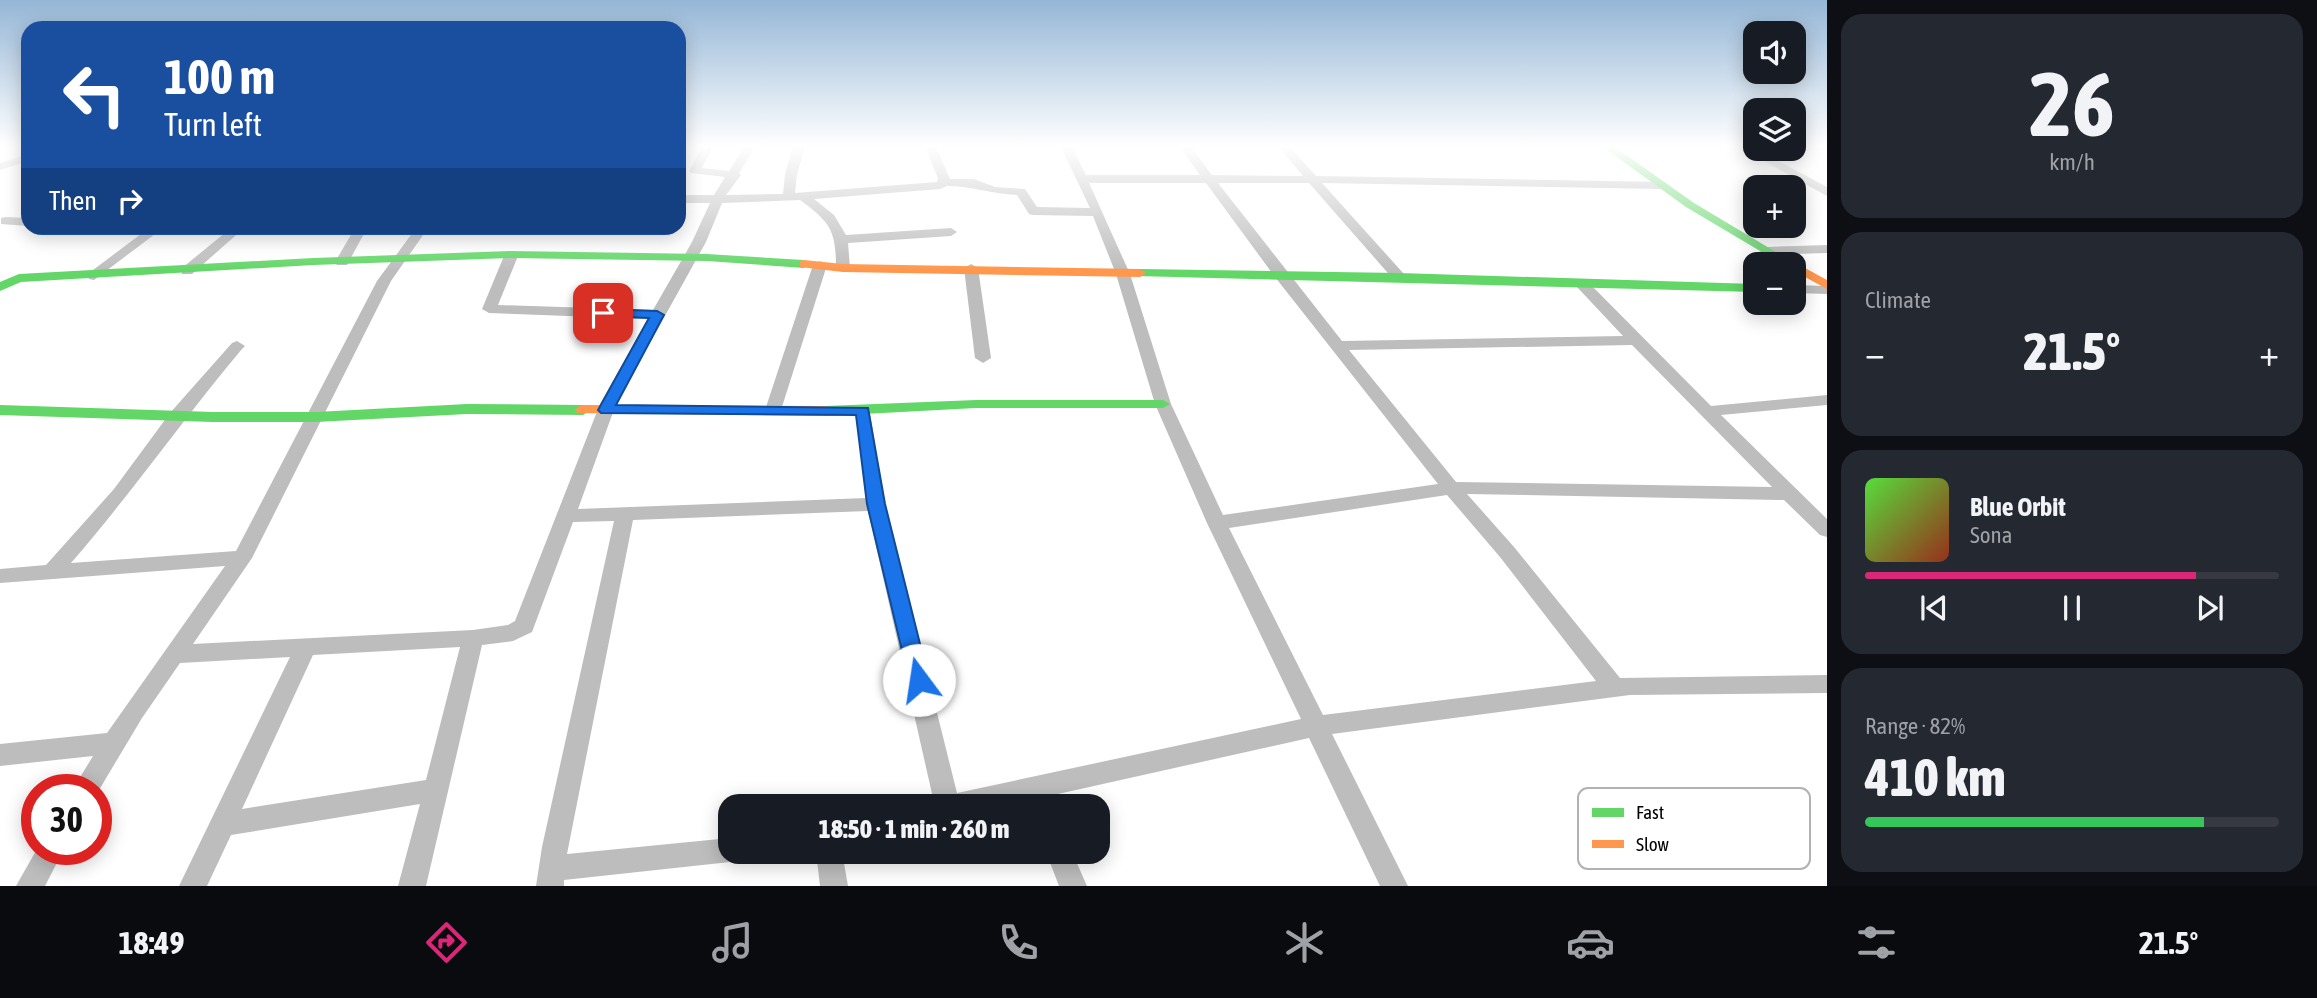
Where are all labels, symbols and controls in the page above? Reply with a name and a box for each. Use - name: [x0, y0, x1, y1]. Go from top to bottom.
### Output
- map controls: [1743, 21, 1806, 315]
- button: sound: [1743, 21, 1806, 84]
- text: 100 m: [164, 48, 275, 104]
- icon: left: [49, 49, 140, 140]
- text: 26: [2029, 51, 2115, 155]
- button: layers: [1743, 98, 1806, 161]
- text: Turn left: [164, 106, 262, 143]
- text: km/h: [2049, 149, 2095, 175]
- button: +: [1743, 175, 1806, 238]
- icon: right: [111, 182, 149, 220]
- text: Then: [49, 186, 97, 216]
- button: −: [1743, 252, 1806, 315]
- pin: [573, 283, 633, 343]
- text: Climate: [1865, 287, 1931, 313]
- icon: arrive: [584, 294, 622, 332]
- text: 21.5°: [2024, 321, 2120, 381]
- text: −: [1865, 331, 1885, 374]
- text: +: [2259, 331, 2279, 374]
- text: Blue Orbit: [1970, 492, 2066, 522]
- text: Sona: [1970, 522, 2012, 548]
- icon: previous: [1915, 589, 1953, 627]
- icon: pause: [2053, 589, 2091, 627]
- icon: next: [2191, 589, 2229, 627]
- position arrow: [882, 643, 956, 717]
- text: Range · 82%: [1865, 713, 1965, 739]
- text: 410 km: [1865, 747, 2006, 807]
- speed limit sign: 30: [21, 774, 112, 865]
- legend: [1578, 788, 1810, 869]
- text: Fast: [1636, 801, 1664, 823]
- text: 18:50 · 1 min · 260 m: [819, 814, 1009, 844]
- text: Slow: [1636, 833, 1670, 855]
- icon: directions: [422, 918, 471, 967]
- icon: music: [708, 918, 757, 967]
- icon: phone: [994, 918, 1043, 967]
- icon: climate: [1280, 918, 1329, 967]
- icon: car: [1566, 918, 1615, 967]
- icon: filters: [1852, 918, 1901, 967]
- text: 18:49: [119, 924, 184, 961]
- text: 21.5°: [2139, 924, 2198, 961]

